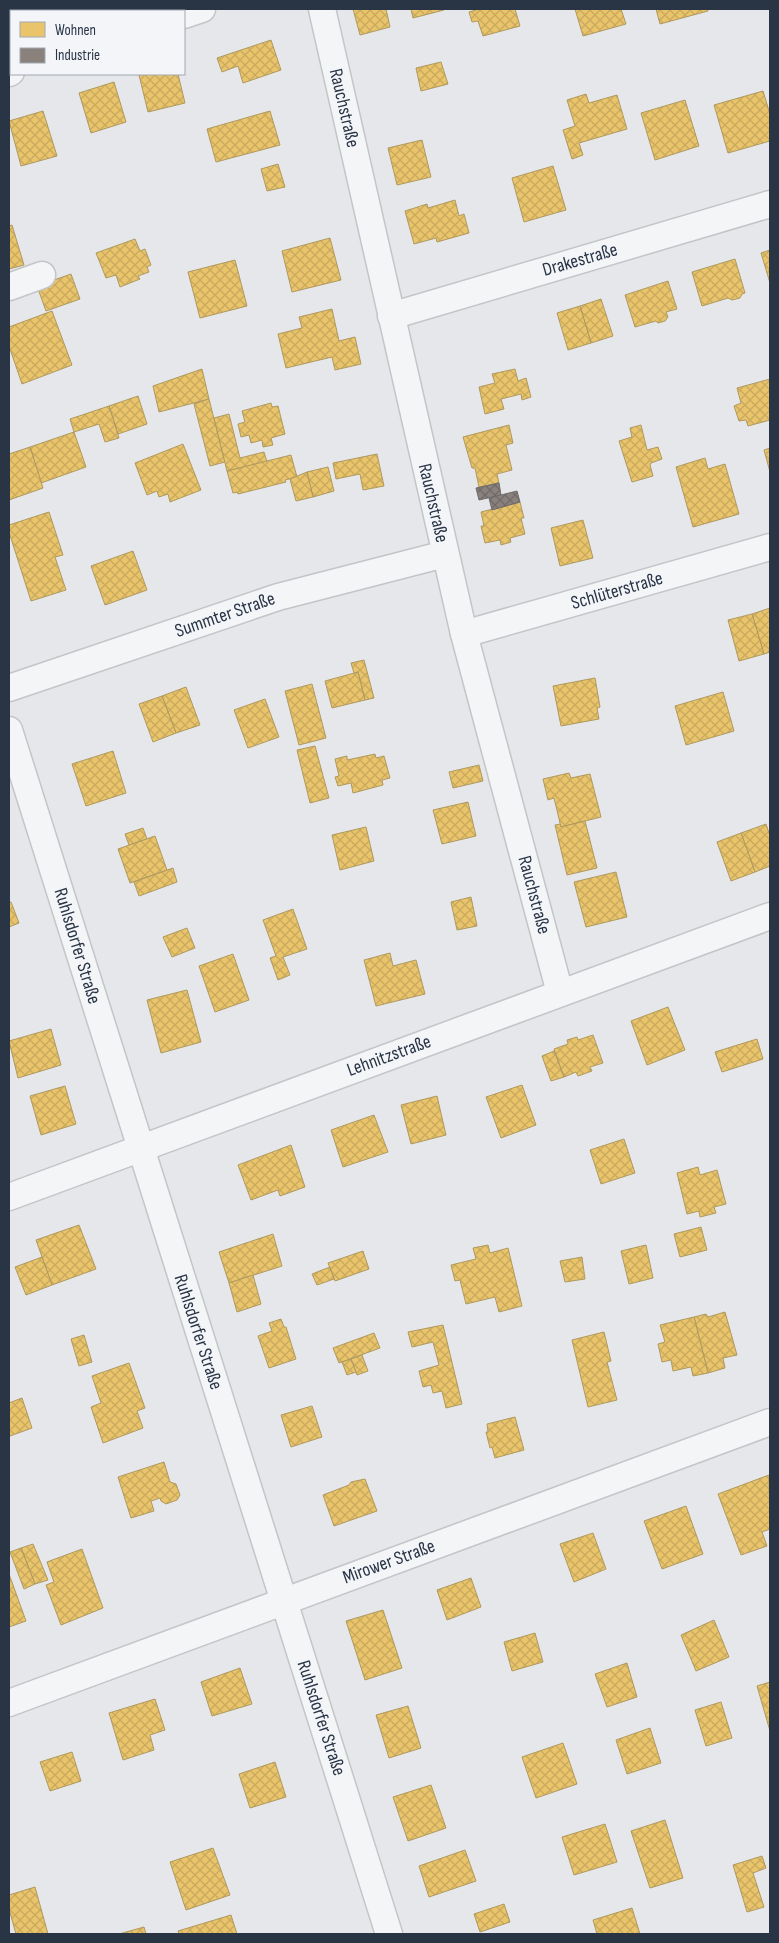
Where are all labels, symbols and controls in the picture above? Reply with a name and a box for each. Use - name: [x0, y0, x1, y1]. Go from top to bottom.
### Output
- legend: [10, 10, 185, 75]
- text: Wohnen: [55, 21, 96, 40]
- text: Industrie: [55, 46, 100, 65]
- street label: Rauchstraße: [324, 66, 364, 150]
- street label: Drakestraße: [540, 238, 620, 282]
- street label: Rauchstraße: [413, 461, 453, 545]
- street label: Schlüterstraße: [568, 567, 666, 615]
- street label: Summter Straße: [172, 587, 278, 643]
- street label: Rauchstraße: [513, 853, 555, 937]
- street label: Ruhlsdorfer Straße: [48, 885, 106, 1007]
- street label: Lehnitzstraße: [344, 1030, 434, 1082]
- street label: Ruhlsdorfer Straße: [169, 1271, 227, 1393]
- street label: Mirower Straße: [340, 1535, 438, 1589]
- street label: Ruhlsdorfer Straße: [292, 1657, 350, 1779]

